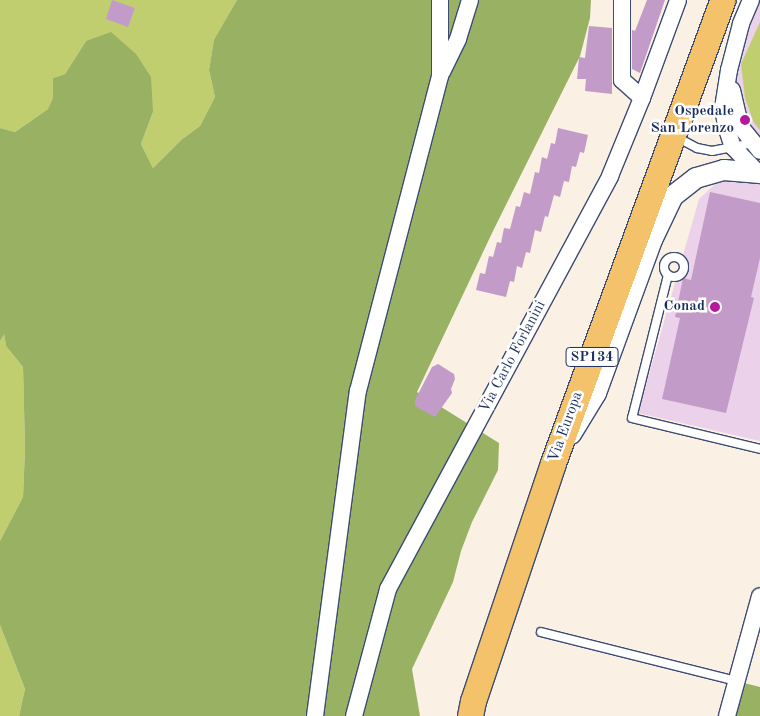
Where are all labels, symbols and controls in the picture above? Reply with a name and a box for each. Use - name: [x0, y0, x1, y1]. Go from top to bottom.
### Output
- place label: Ospedale San Lorenzo: [651, 102, 734, 137]
- marker: Ospedale San Lorenzo: [738, 113, 752, 127]
- street label: Via Carlo Forlanini: [476, 298, 550, 416]
- place label: Conad: [664, 298, 705, 316]
- marker: Conad: [709, 301, 721, 313]
- road number: SP134: [564, 346, 620, 368]
- street label: Via Europa: [545, 389, 587, 465]

